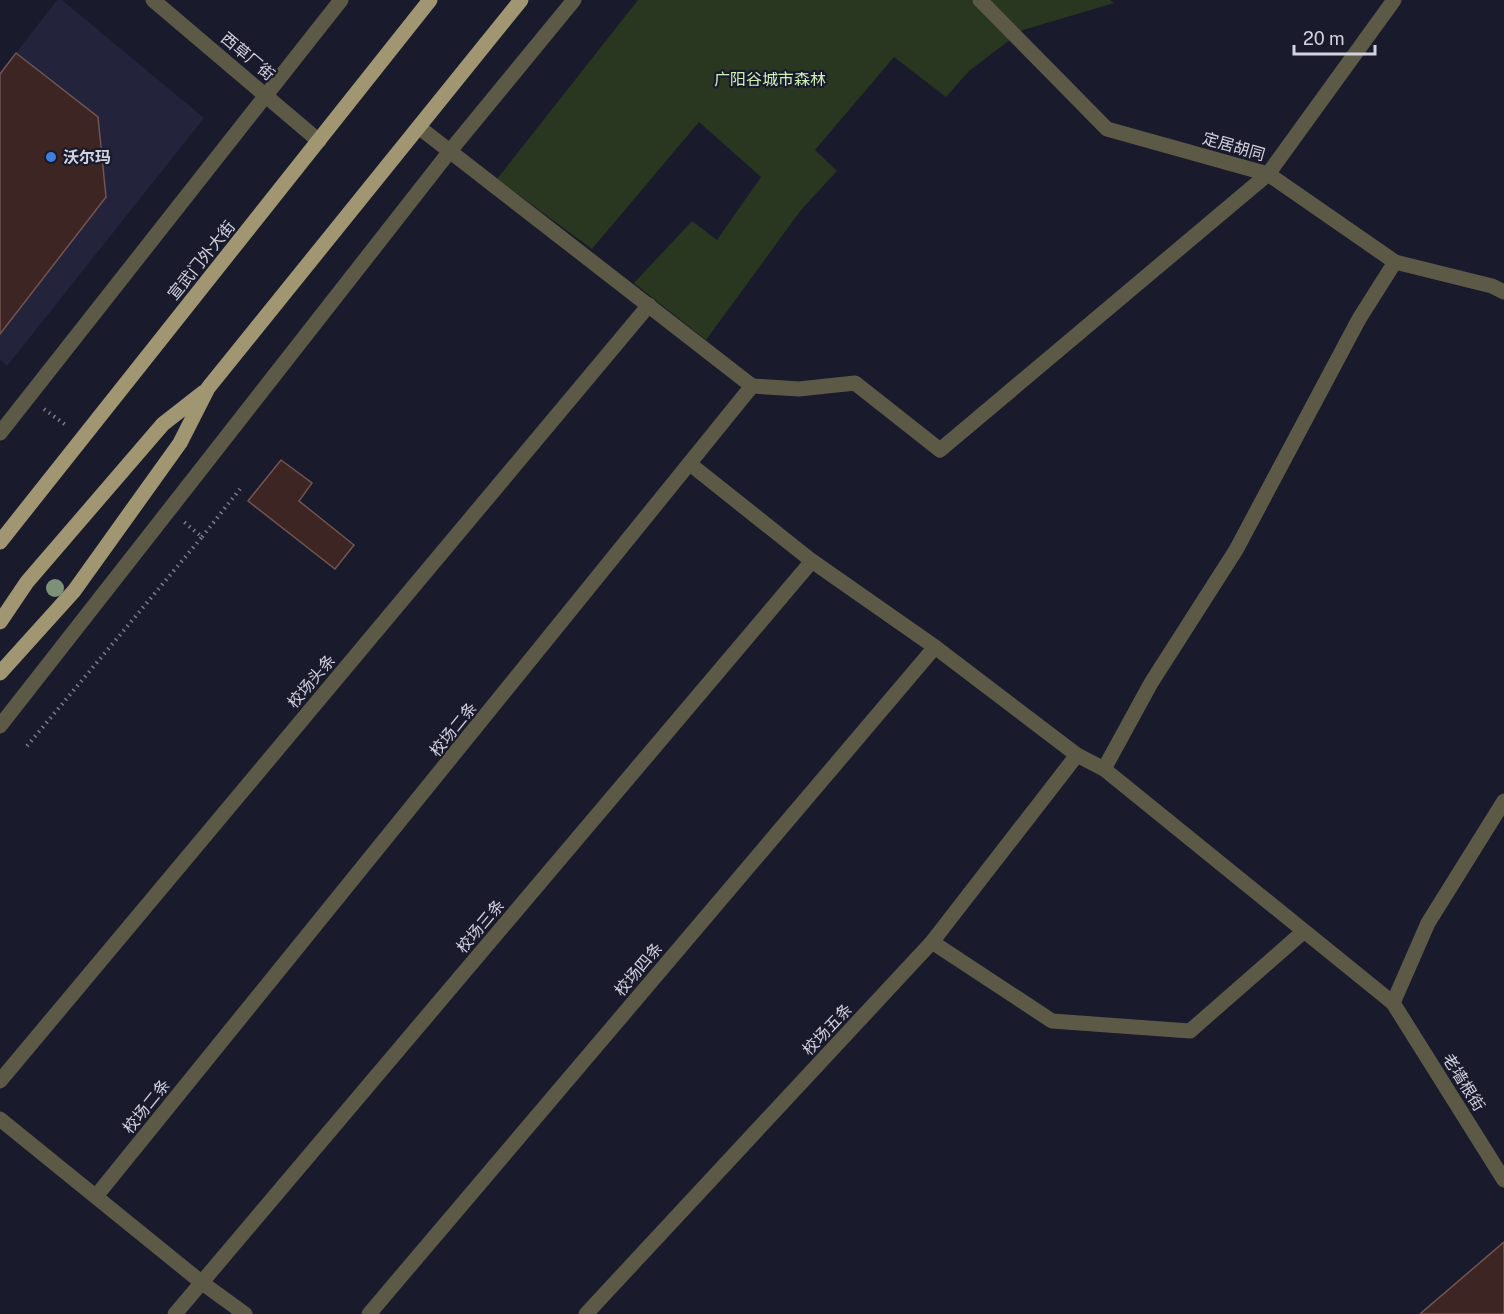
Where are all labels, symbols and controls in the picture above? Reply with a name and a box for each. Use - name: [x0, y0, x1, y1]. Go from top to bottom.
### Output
- scale bar: [1294, 18, 1375, 56]
- text: 20 m: [1303, 28, 1345, 49]
- street label: 西草厂街: [217, 29, 278, 84]
- park label: 广阳谷城市森林: [714, 70, 826, 89]
- street label: 定居胡同: [1200, 129, 1267, 164]
- place label: 沃尔玛: [63, 148, 111, 167]
- marker: 沃尔玛: [44, 150, 58, 164]
- street label: 宣武门外大街: [164, 217, 239, 304]
- street label: 校场头条: [284, 651, 339, 712]
- street label: 校场二条: [426, 698, 481, 760]
- street label: 校场三条: [453, 896, 508, 957]
- street label: 校场四条: [611, 939, 666, 1000]
- street label: 校场五条: [799, 999, 856, 1059]
- street label: 老墙根街: [1439, 1050, 1489, 1114]
- street label: 校场二条: [119, 1075, 174, 1137]

